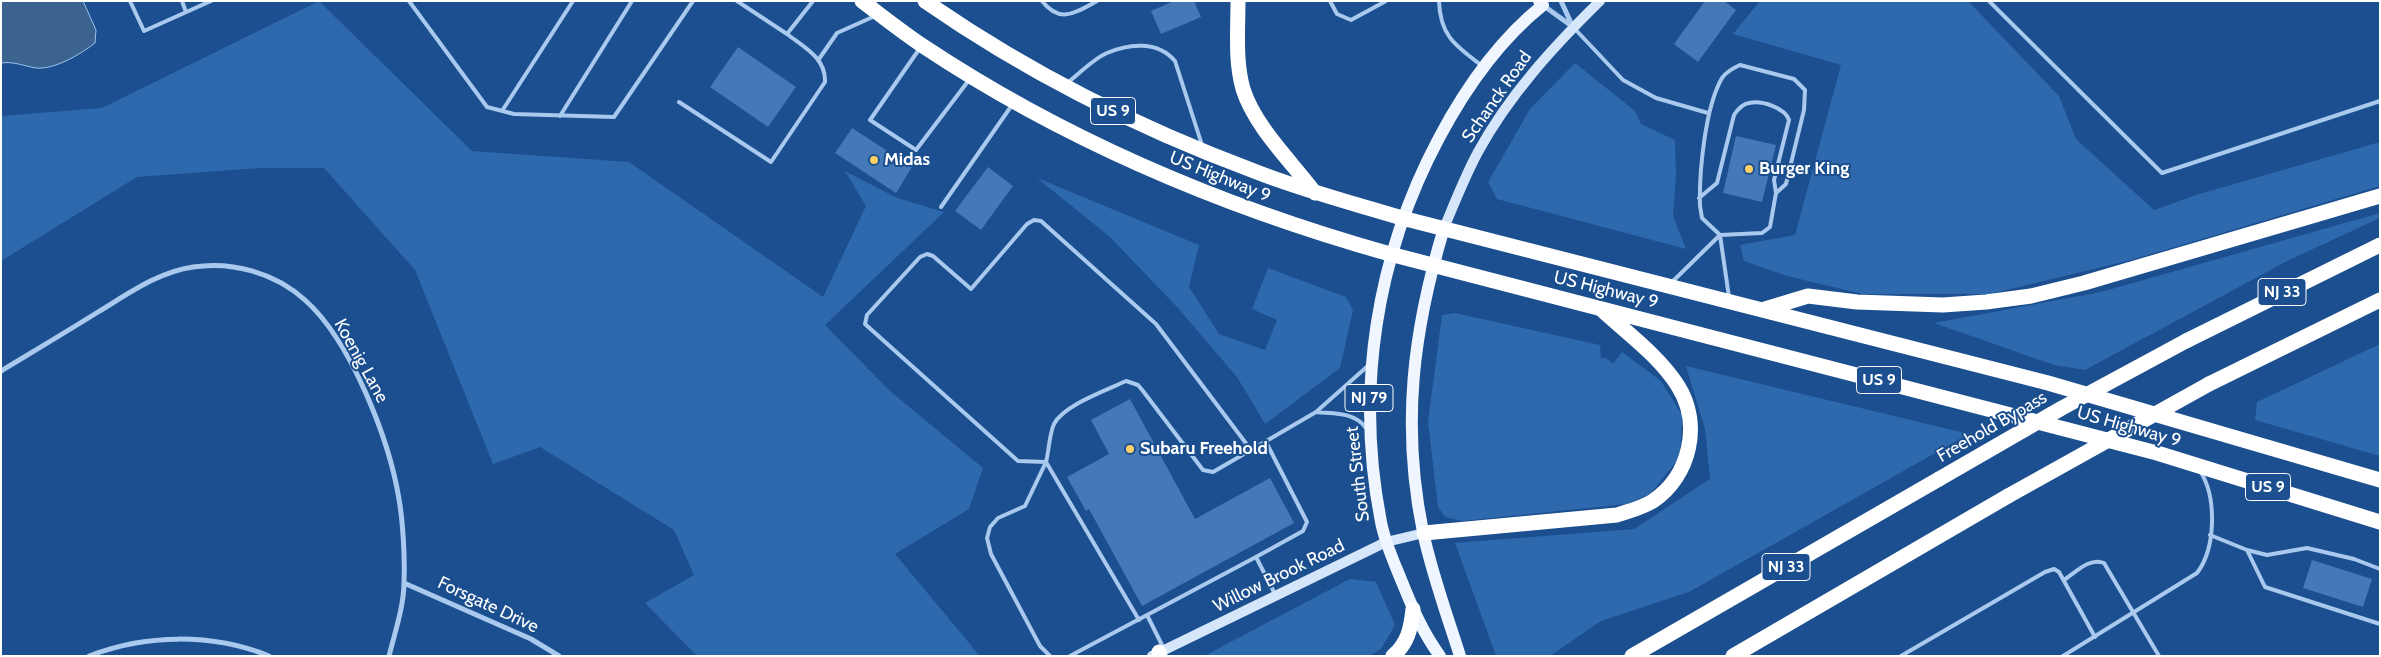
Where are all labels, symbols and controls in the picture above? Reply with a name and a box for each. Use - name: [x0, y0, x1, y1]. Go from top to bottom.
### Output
- street label: Schanck Road: [1458, 47, 1536, 147]
- road number: US 9: [1090, 98, 1136, 124]
- street label: US Highway 9: [1166, 147, 1274, 207]
- place label: Midas: [884, 149, 930, 171]
- marker: Midas: [868, 154, 880, 166]
- place label: Burger King: [1759, 158, 1849, 180]
- marker: Burger King: [1743, 163, 1755, 175]
- street label: US Highway 9: [1551, 267, 1661, 313]
- road number: NJ 33: [2258, 278, 2306, 306]
- street label: Koenig Lane: [329, 315, 393, 407]
- road number: US 9: [1856, 366, 1902, 394]
- road number: NJ 79: [1345, 384, 1393, 412]
- street label: Freehold Bypass: [1933, 387, 2051, 467]
- street label: US Highway 9: [2075, 402, 2183, 452]
- street label: South Street: [1341, 425, 1375, 523]
- place label: Subaru Freehold: [1140, 438, 1268, 460]
- marker: Subaru Freehold: [1124, 443, 1136, 455]
- road number: US 9: [2246, 474, 2290, 501]
- street label: Willow Brook Road: [1210, 535, 1348, 617]
- road number: NJ 33: [1762, 554, 1810, 580]
- street label: Forsgate Drive: [434, 572, 542, 638]

